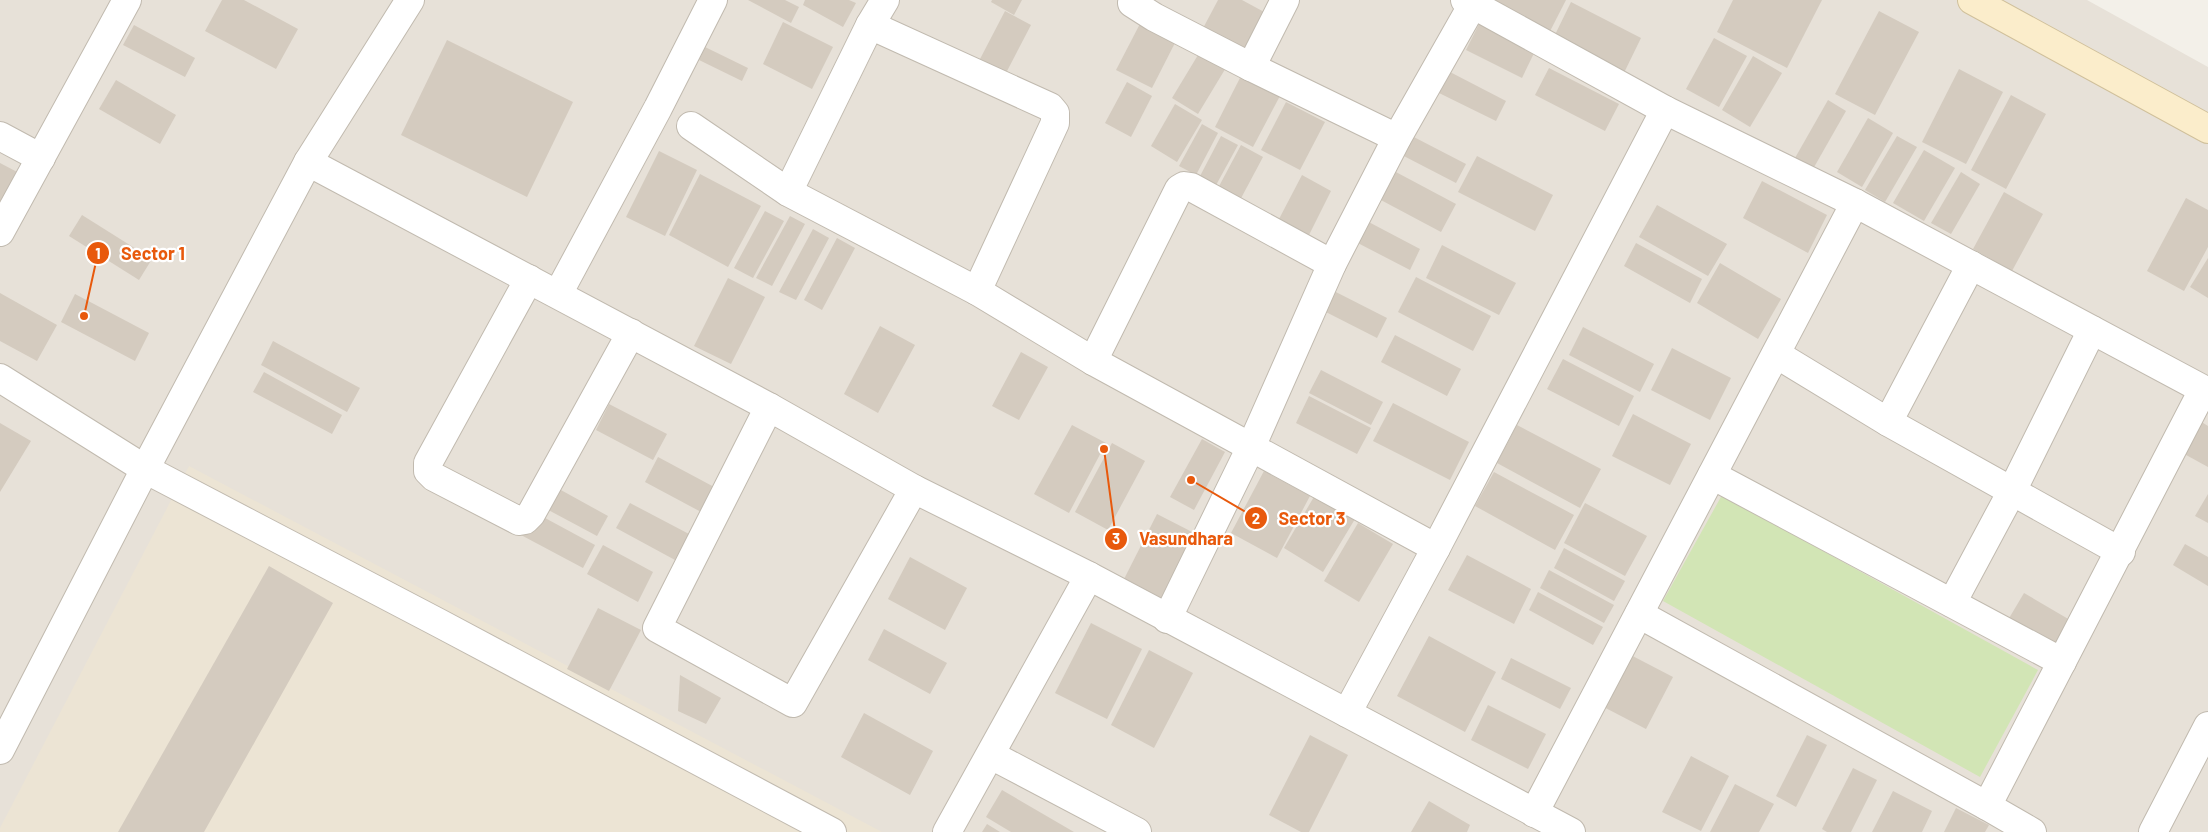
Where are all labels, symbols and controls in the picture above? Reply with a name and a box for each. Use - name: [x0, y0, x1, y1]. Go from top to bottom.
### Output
- callout: Sector 1: [86, 237, 194, 270]
- text: Sector 1: [121, 242, 185, 264]
- text: 1: [95, 244, 101, 262]
- callout: Sector 3: [1243, 502, 1355, 535]
- text: Sector 3: [1278, 507, 1346, 529]
- text: 2: [1252, 509, 1260, 527]
- callout: Vasundhara: [1104, 522, 1243, 555]
- text: Vasundhara: [1139, 527, 1233, 549]
- text: 3: [1112, 529, 1120, 547]

